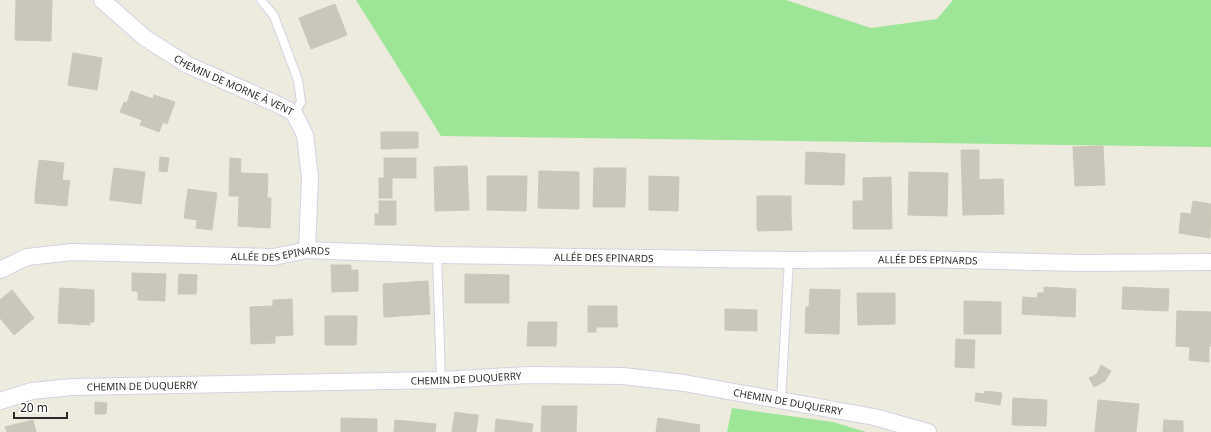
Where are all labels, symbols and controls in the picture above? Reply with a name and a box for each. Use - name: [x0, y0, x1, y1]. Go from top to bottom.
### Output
- street label: CHEMIN DE MORNE À VENT: [171, 51, 296, 119]
- street label: ALLÉE DES EPINARDS: [231, 243, 331, 264]
- street label: ALLÉE DES EPINARDS: [554, 250, 654, 265]
- street label: ALLÉE DES EPINARDS: [878, 252, 978, 267]
- street label: CHEMIN DE DUQUERRY: [411, 368, 522, 388]
- street label: CHEMIN DE DUQUERRY: [87, 378, 198, 394]
- street label: CHEMIN DE DUQUERRY: [732, 385, 844, 418]
- scale bar: [14, 394, 67, 420]
- text: 20 m: [20, 399, 48, 416]

